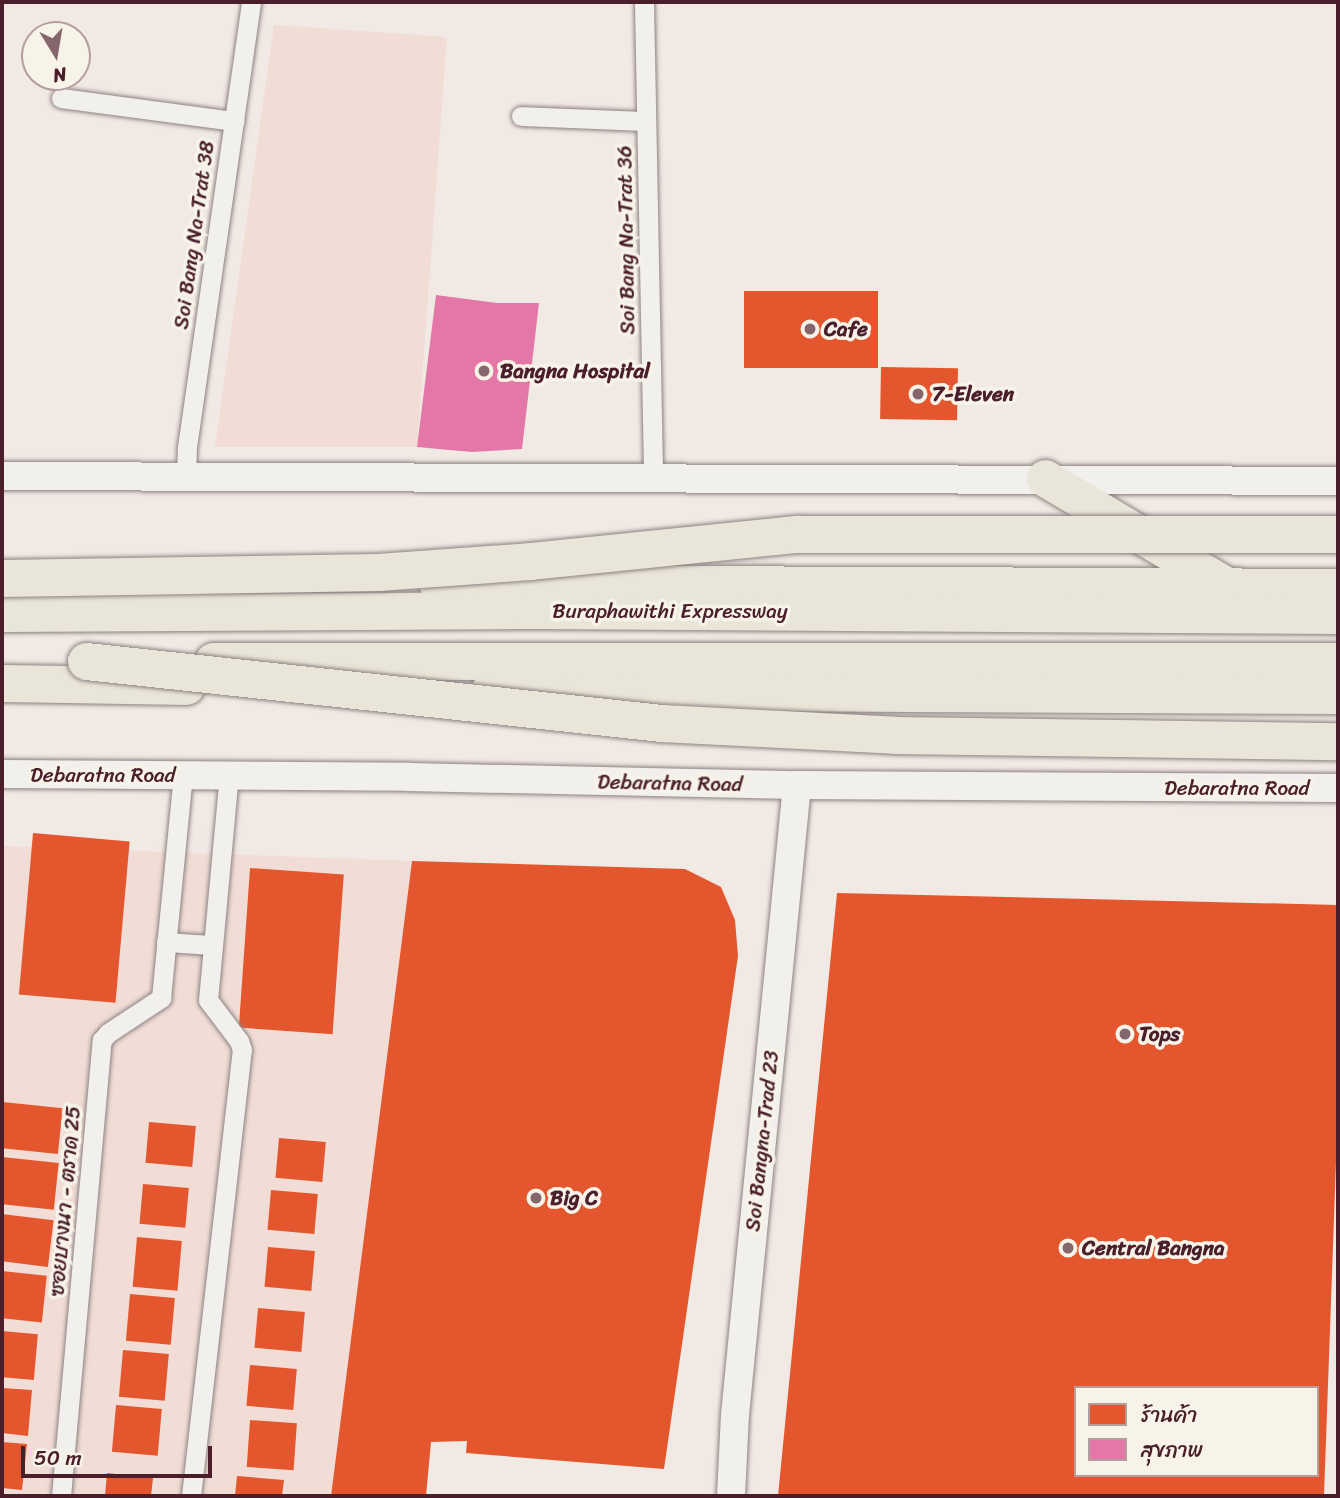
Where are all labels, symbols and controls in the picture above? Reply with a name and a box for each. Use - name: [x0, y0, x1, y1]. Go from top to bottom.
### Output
- north arrow: [21, 21, 91, 91]
- text: N: [50, 58, 69, 93]
- street label: Soi Bang Na-Trat 38: [168, 140, 220, 330]
- street label: Soi Bang Na-Trat 36: [612, 146, 640, 334]
- place label: Cafe: [824, 316, 868, 342]
- marker: Cafe: [802, 321, 818, 337]
- place label: Bangna Hospital: [500, 358, 650, 384]
- marker: Bangna Hospital: [474, 361, 494, 381]
- place label: 7-Eleven: [932, 381, 1014, 407]
- marker: 7-Eleven: [910, 386, 926, 402]
- street label: Buraphawithi Expressway: [552, 598, 788, 624]
- street label: Debaratna Road: [30, 762, 176, 788]
- street label: Debaratna Road: [597, 769, 743, 797]
- street label: Debaratna Road: [1164, 775, 1310, 801]
- place label: Tops: [1139, 1021, 1180, 1047]
- marker: Tops: [1117, 1026, 1133, 1042]
- street label: Soi Bangna-Trad 23: [740, 1049, 784, 1233]
- street label: ซอยบางนา - ตราด 25: [44, 1105, 86, 1297]
- place label: Big C: [550, 1185, 598, 1211]
- marker: Big C: [528, 1190, 544, 1206]
- place label: Central Bangna: [1082, 1235, 1225, 1261]
- marker: Central Bangna: [1060, 1240, 1076, 1256]
- legend: [1074, 1386, 1319, 1477]
- text: ร้านค้า: [1141, 1396, 1198, 1434]
- text: สุขภาพ: [1141, 1431, 1203, 1469]
- scale bar: [24, 1432, 215, 1476]
- text: 50 m: [34, 1439, 82, 1477]

